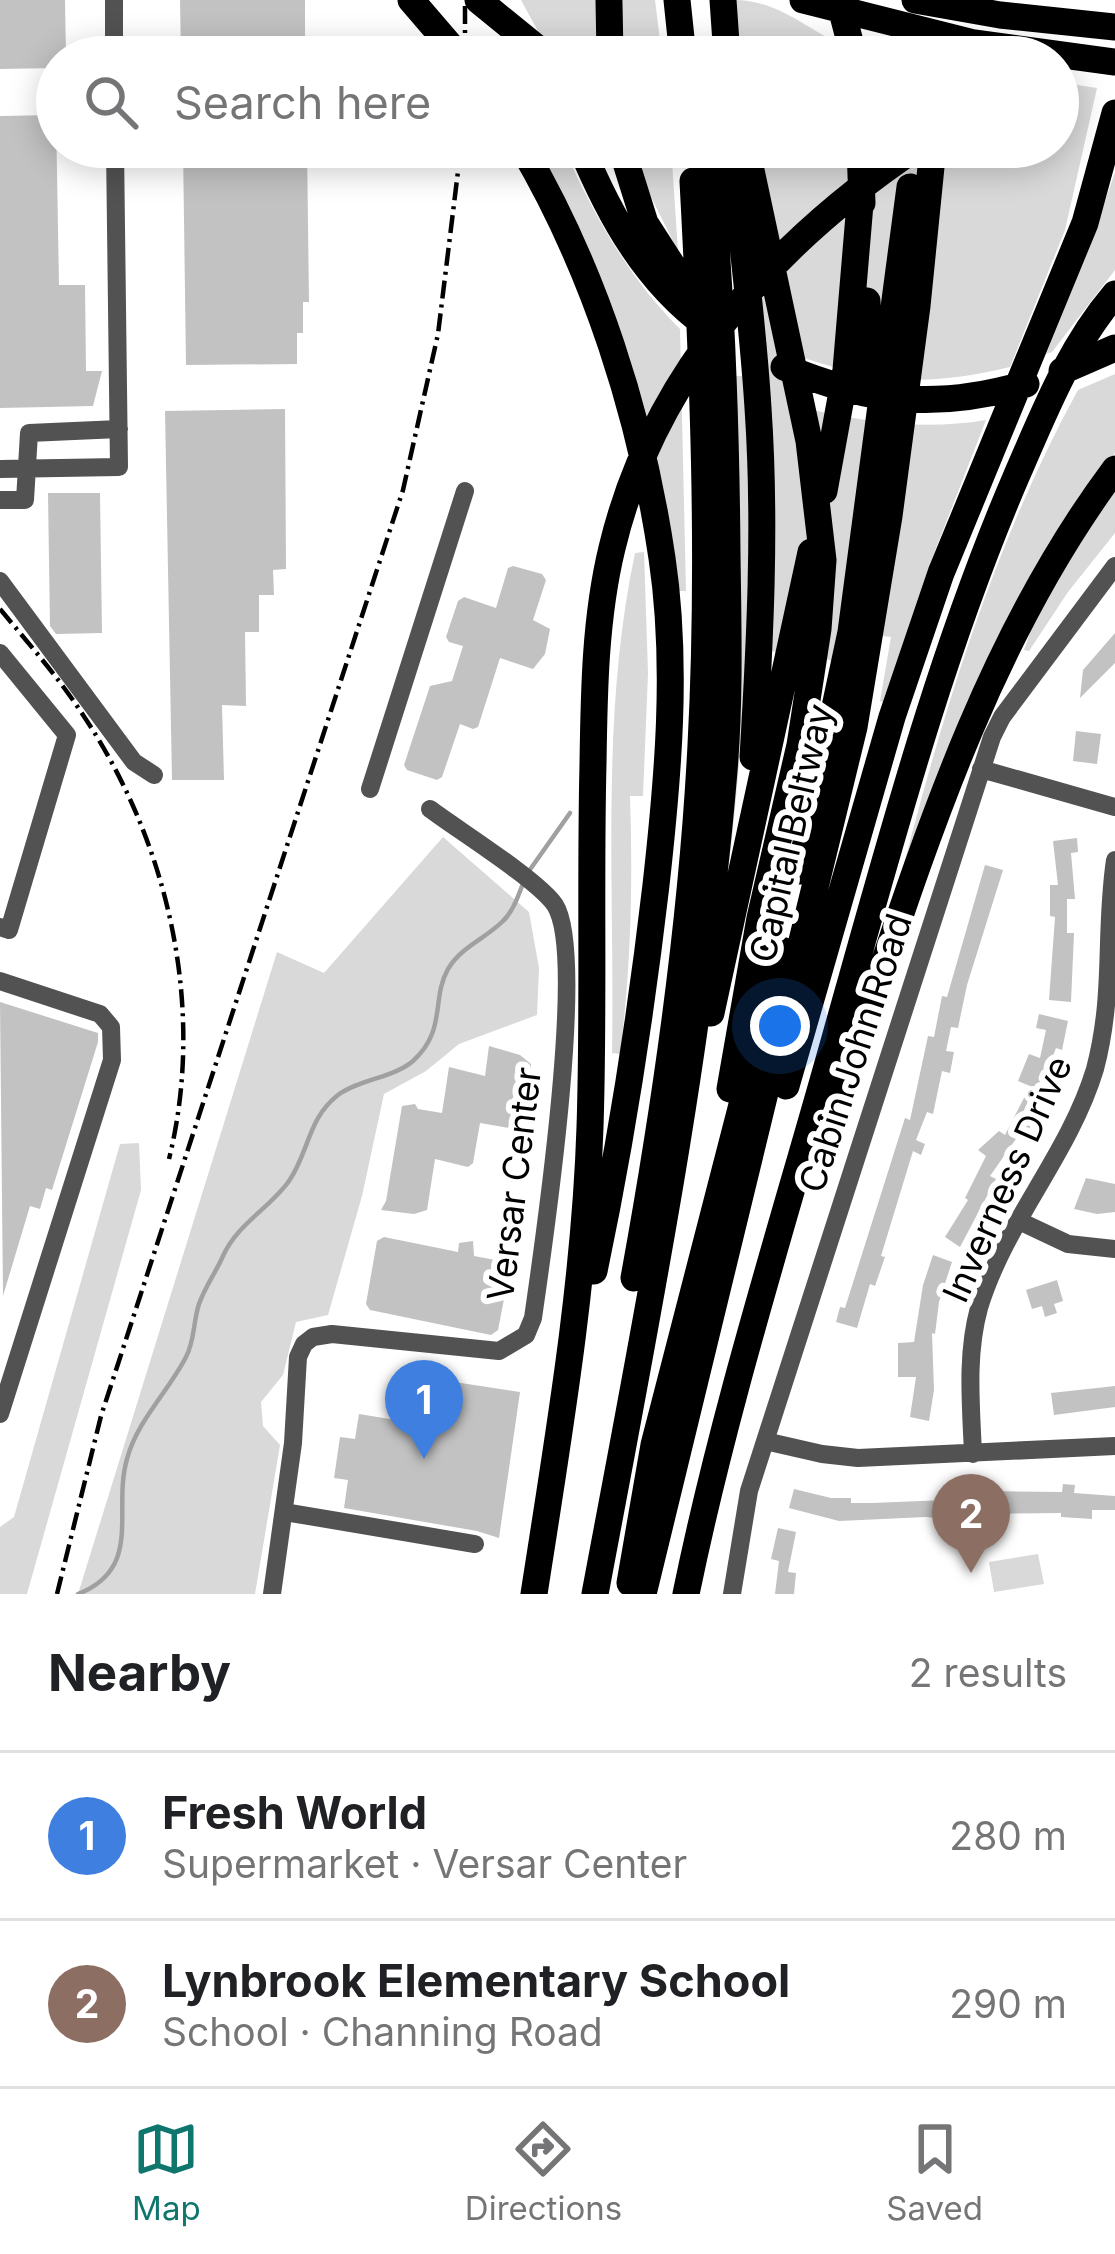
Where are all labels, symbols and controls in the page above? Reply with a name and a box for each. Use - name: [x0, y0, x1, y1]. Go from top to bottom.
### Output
- search box: [36, 36, 1079, 168]
- icon: search: [78, 69, 144, 135]
- text: Search here: [174, 75, 431, 130]
- street label: Capital Beltway: [740, 700, 842, 966]
- street label: Cabin John Road: [789, 908, 921, 1198]
- your location: [750, 996, 810, 1056]
- street label: Inverness Drive: [933, 1049, 1081, 1309]
- street label: Versar Center: [478, 1065, 550, 1303]
- pin: 1: [385, 1360, 463, 1459]
- pin: 2: [932, 1474, 1010, 1573]
- text: Nearby: [48, 1642, 231, 1703]
- text: 2 results: [909, 1649, 1067, 1696]
- text: Fresh World: [162, 1785, 427, 1840]
- text: 1: [79, 1812, 95, 1859]
- text: 280 m: [949, 1812, 1067, 1859]
- text: Supermarket · Versar Center: [162, 1840, 687, 1887]
- text: Lynbrook Elementary School: [162, 1953, 790, 2008]
- text: 2: [75, 1980, 99, 2027]
- text: 290 m: [949, 1980, 1067, 2027]
- text: School · Channing Road: [162, 2008, 603, 2055]
- tab: Map: [132, 2116, 201, 2228]
- tab: Directions: [465, 2116, 622, 2228]
- tab: Saved: [886, 2116, 983, 2228]

